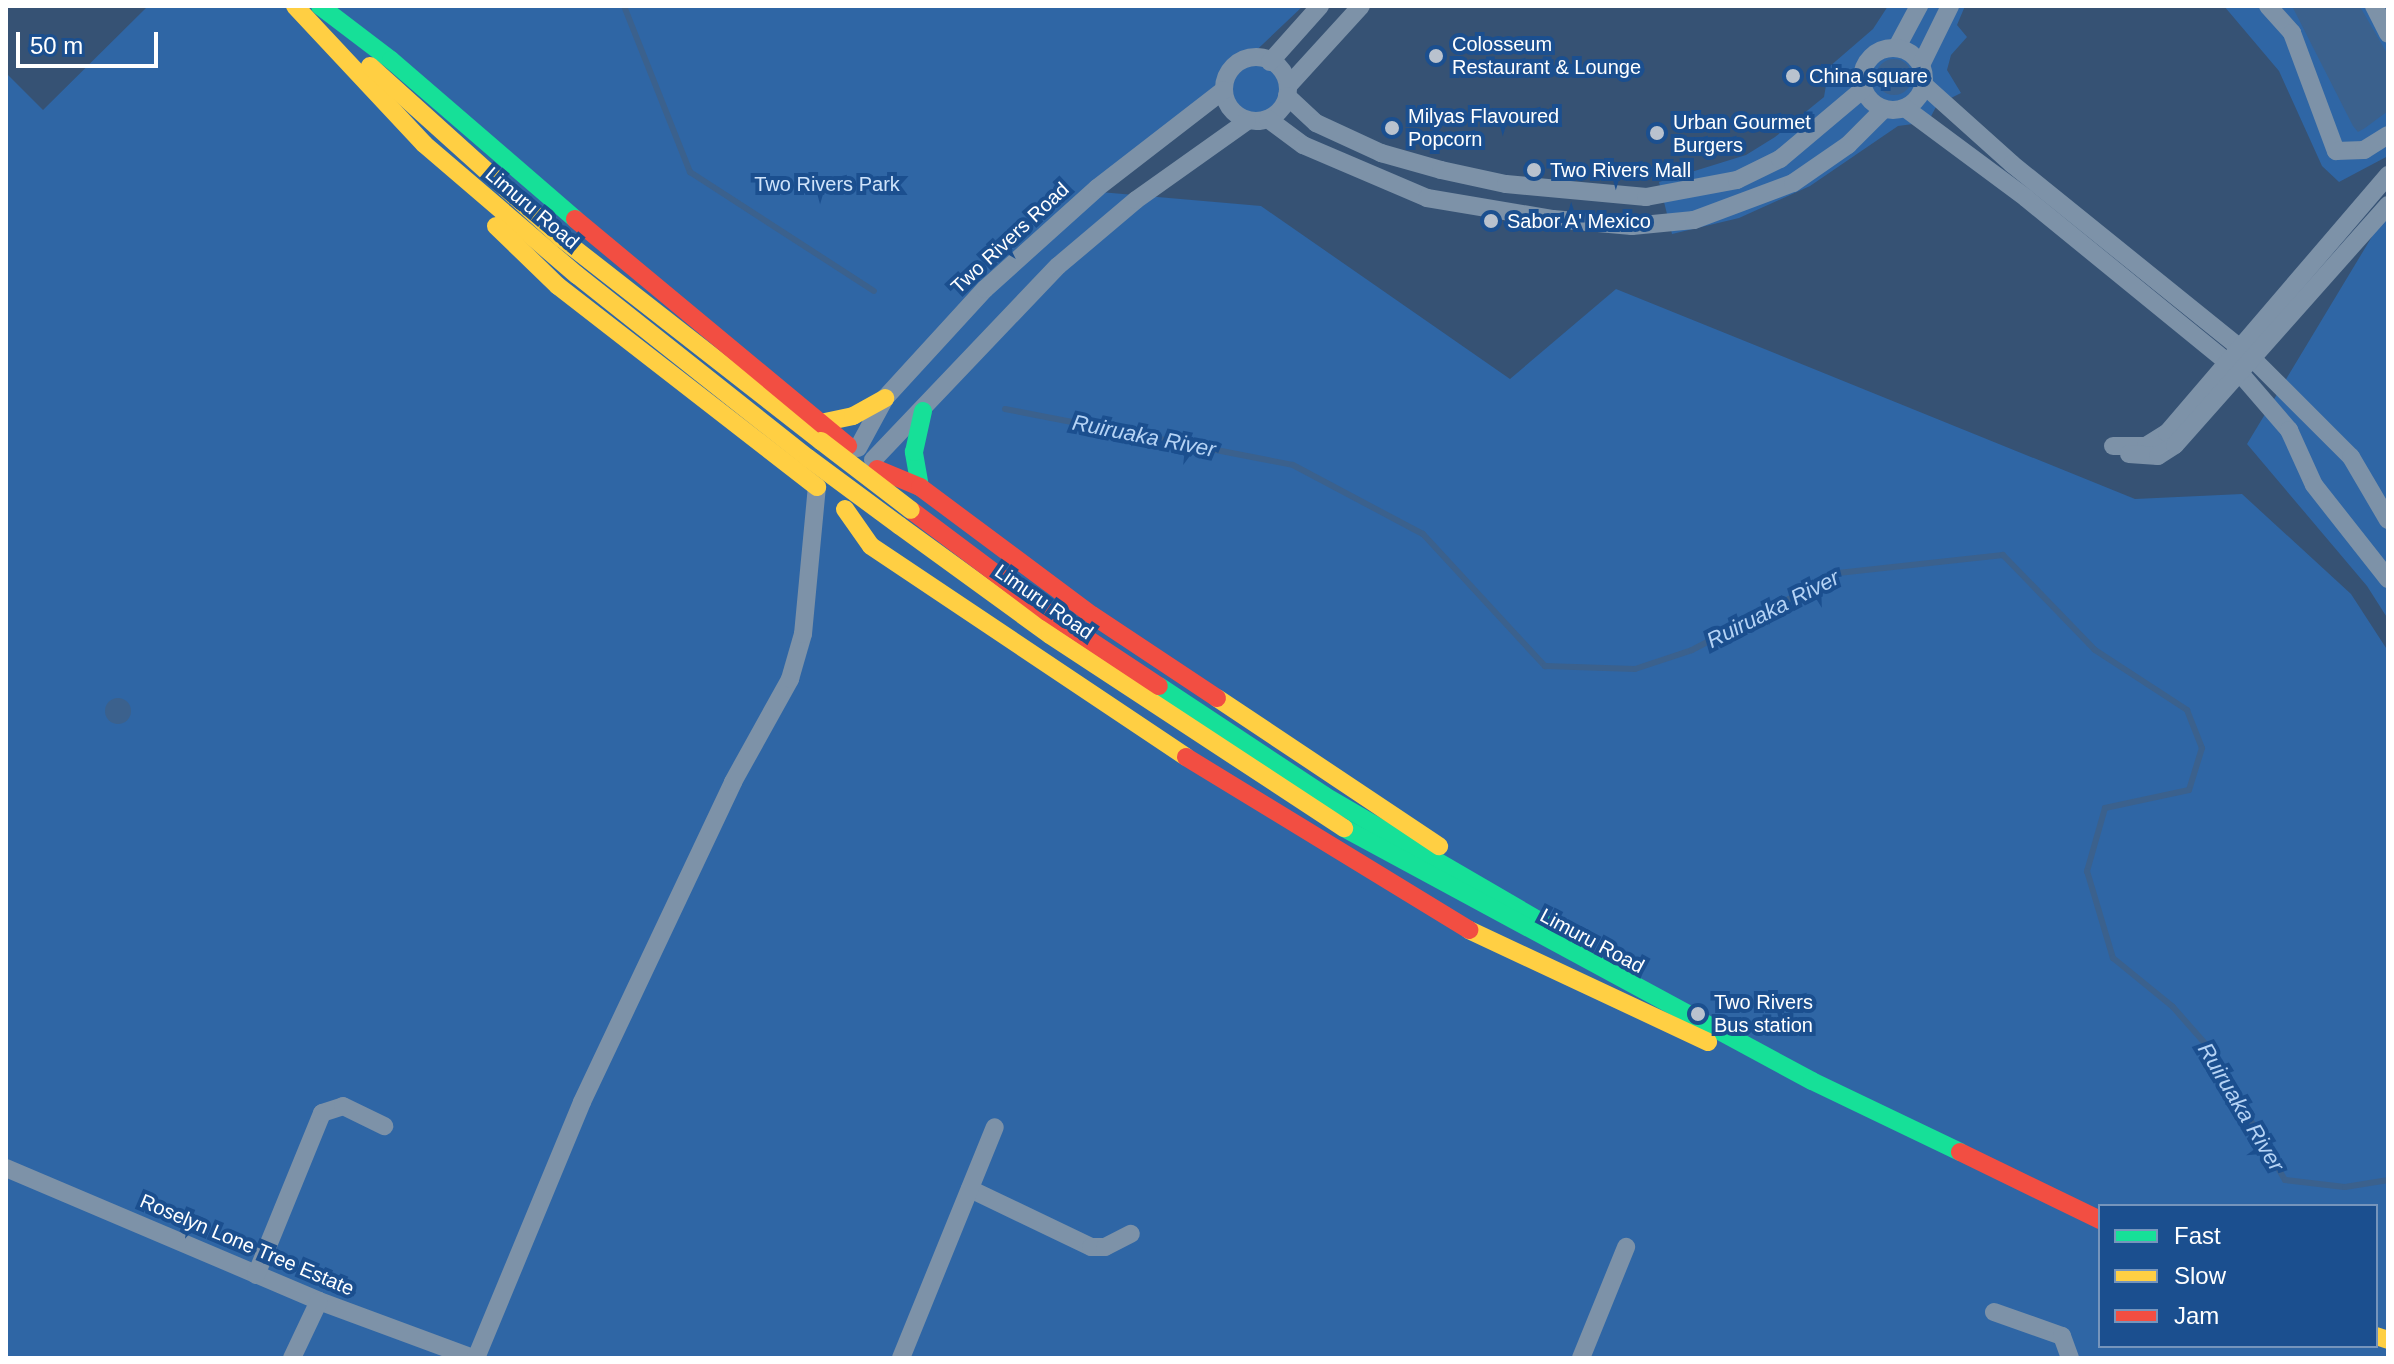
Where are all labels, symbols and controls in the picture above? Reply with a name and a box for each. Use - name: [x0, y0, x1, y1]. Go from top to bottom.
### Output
- scale bar: [20, 16, 162, 66]
- text: 50 m: [30, 32, 83, 59]
- place label: Colosseum Restaurant & Lounge: [1452, 32, 1641, 79]
- marker: Colosseum Restaurant & Lounge: [1427, 47, 1445, 65]
- place label: China square: [1809, 64, 1928, 88]
- marker: China square: [1784, 67, 1802, 85]
- place label: Milyas Flavoured Popcorn: [1408, 104, 1559, 151]
- place label: Urban Gourmet Burgers: [1673, 110, 1811, 157]
- marker: Milyas Flavoured Popcorn: [1383, 119, 1401, 137]
- marker: Urban Gourmet Burgers: [1648, 124, 1666, 142]
- place label: Two Rivers Mall: [1550, 158, 1691, 182]
- marker: Two Rivers Mall: [1525, 161, 1543, 179]
- street label: Limuru Road: [480, 162, 584, 254]
- park label: Two Rivers Park: [754, 172, 900, 196]
- street label: Two Rivers Road: [946, 177, 1074, 299]
- place label: Sabor A' Mexico: [1507, 209, 1652, 233]
- marker: Sabor A' Mexico: [1482, 212, 1500, 230]
- water label: Ruiruaka River: [1070, 409, 1218, 463]
- street label: Limuru Road: [990, 559, 1098, 645]
- water label: Ruiruaka River: [1702, 564, 1844, 654]
- street label: Limuru Road: [1536, 904, 1648, 978]
- place label: Two Rivers Bus station: [1714, 990, 1813, 1037]
- marker: Two Rivers Bus station: [1689, 1005, 1707, 1023]
- water label: Ruiruaka River: [2192, 1038, 2290, 1176]
- street label: Roselyn Lone Tree Estate: [136, 1189, 358, 1301]
- legend: [2098, 1204, 2378, 1348]
- text: Fast: [2174, 1222, 2221, 1249]
- text: Slow: [2174, 1262, 2226, 1289]
- text: Jam: [2174, 1302, 2219, 1329]

